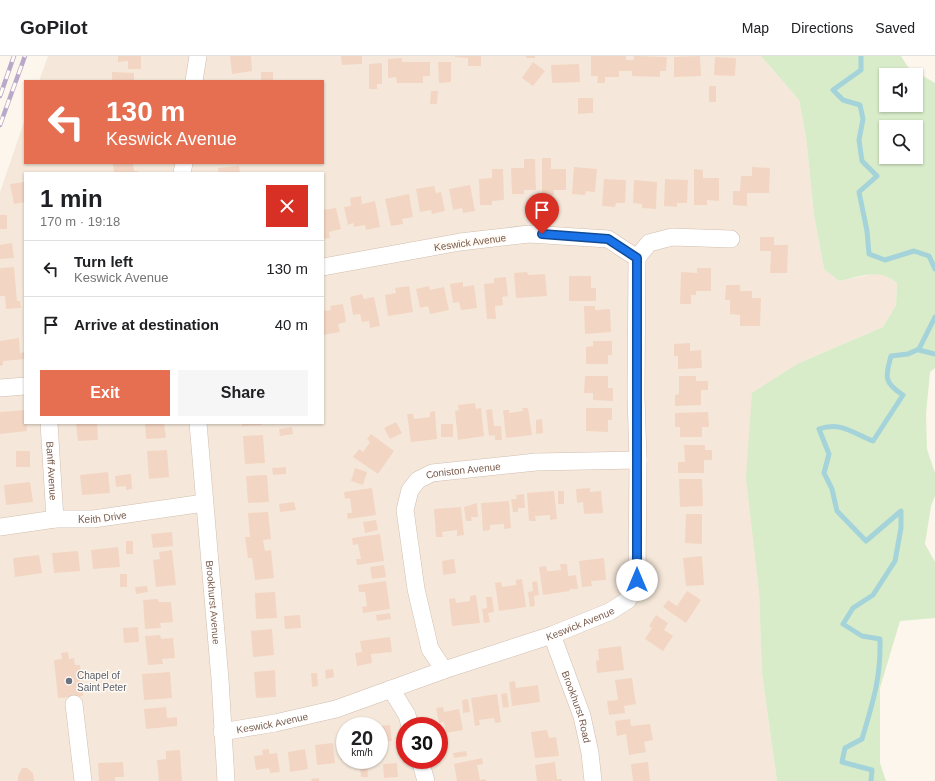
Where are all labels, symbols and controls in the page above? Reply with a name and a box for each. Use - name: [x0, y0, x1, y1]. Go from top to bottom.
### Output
- text: GoPilot: [20, 17, 88, 38]
- text: Map: [742, 20, 769, 36]
- text: Directions: [791, 20, 853, 36]
- text: Saved: [875, 20, 915, 36]
- map controls: [879, 68, 923, 164]
- button: sound: [879, 68, 923, 112]
- icon: left: [40, 96, 92, 148]
- text: 130 m: [106, 96, 185, 127]
- button: search: [879, 120, 923, 164]
- text: Keswick Avenue: [106, 129, 237, 149]
- text: 1 min: [40, 185, 103, 212]
- button: close: [266, 185, 308, 227]
- pin: [525, 193, 559, 234]
- icon: arrive: [531, 199, 553, 221]
- text: 170 m · 19:18: [40, 214, 120, 229]
- street label: Keswick Avenue: [433, 232, 507, 253]
- text: Turn left: [74, 253, 133, 270]
- icon: left: [40, 258, 62, 280]
- text: 130 m: [266, 260, 308, 277]
- text: Keswick Avenue: [74, 270, 168, 285]
- icon: arrive: [40, 314, 62, 336]
- text: Arrive at destination: [74, 316, 219, 333]
- text: 40 m: [275, 316, 308, 333]
- button: Exit: [40, 370, 170, 416]
- button: Share: [178, 370, 308, 416]
- street label: Banff Avenue: [44, 441, 59, 501]
- street label: Coniston Avenue: [424, 461, 502, 481]
- street label: Keith Drive: [78, 509, 128, 525]
- position arrow: [616, 559, 658, 601]
- street label: Brookhurst Avenue: [204, 560, 222, 645]
- street label: Keswick Avenue: [545, 605, 617, 643]
- street label: Brookhurst Road: [560, 669, 593, 744]
- place label: Chapel of Saint Peter: [77, 670, 127, 693]
- marker: Chapel of Saint Peter: [64, 676, 74, 686]
- street label: Keswick Avenue: [236, 711, 310, 735]
- speed limit sign: 30: [396, 717, 448, 769]
- text: 20: [351, 727, 373, 749]
- text: km/h: [351, 747, 373, 758]

